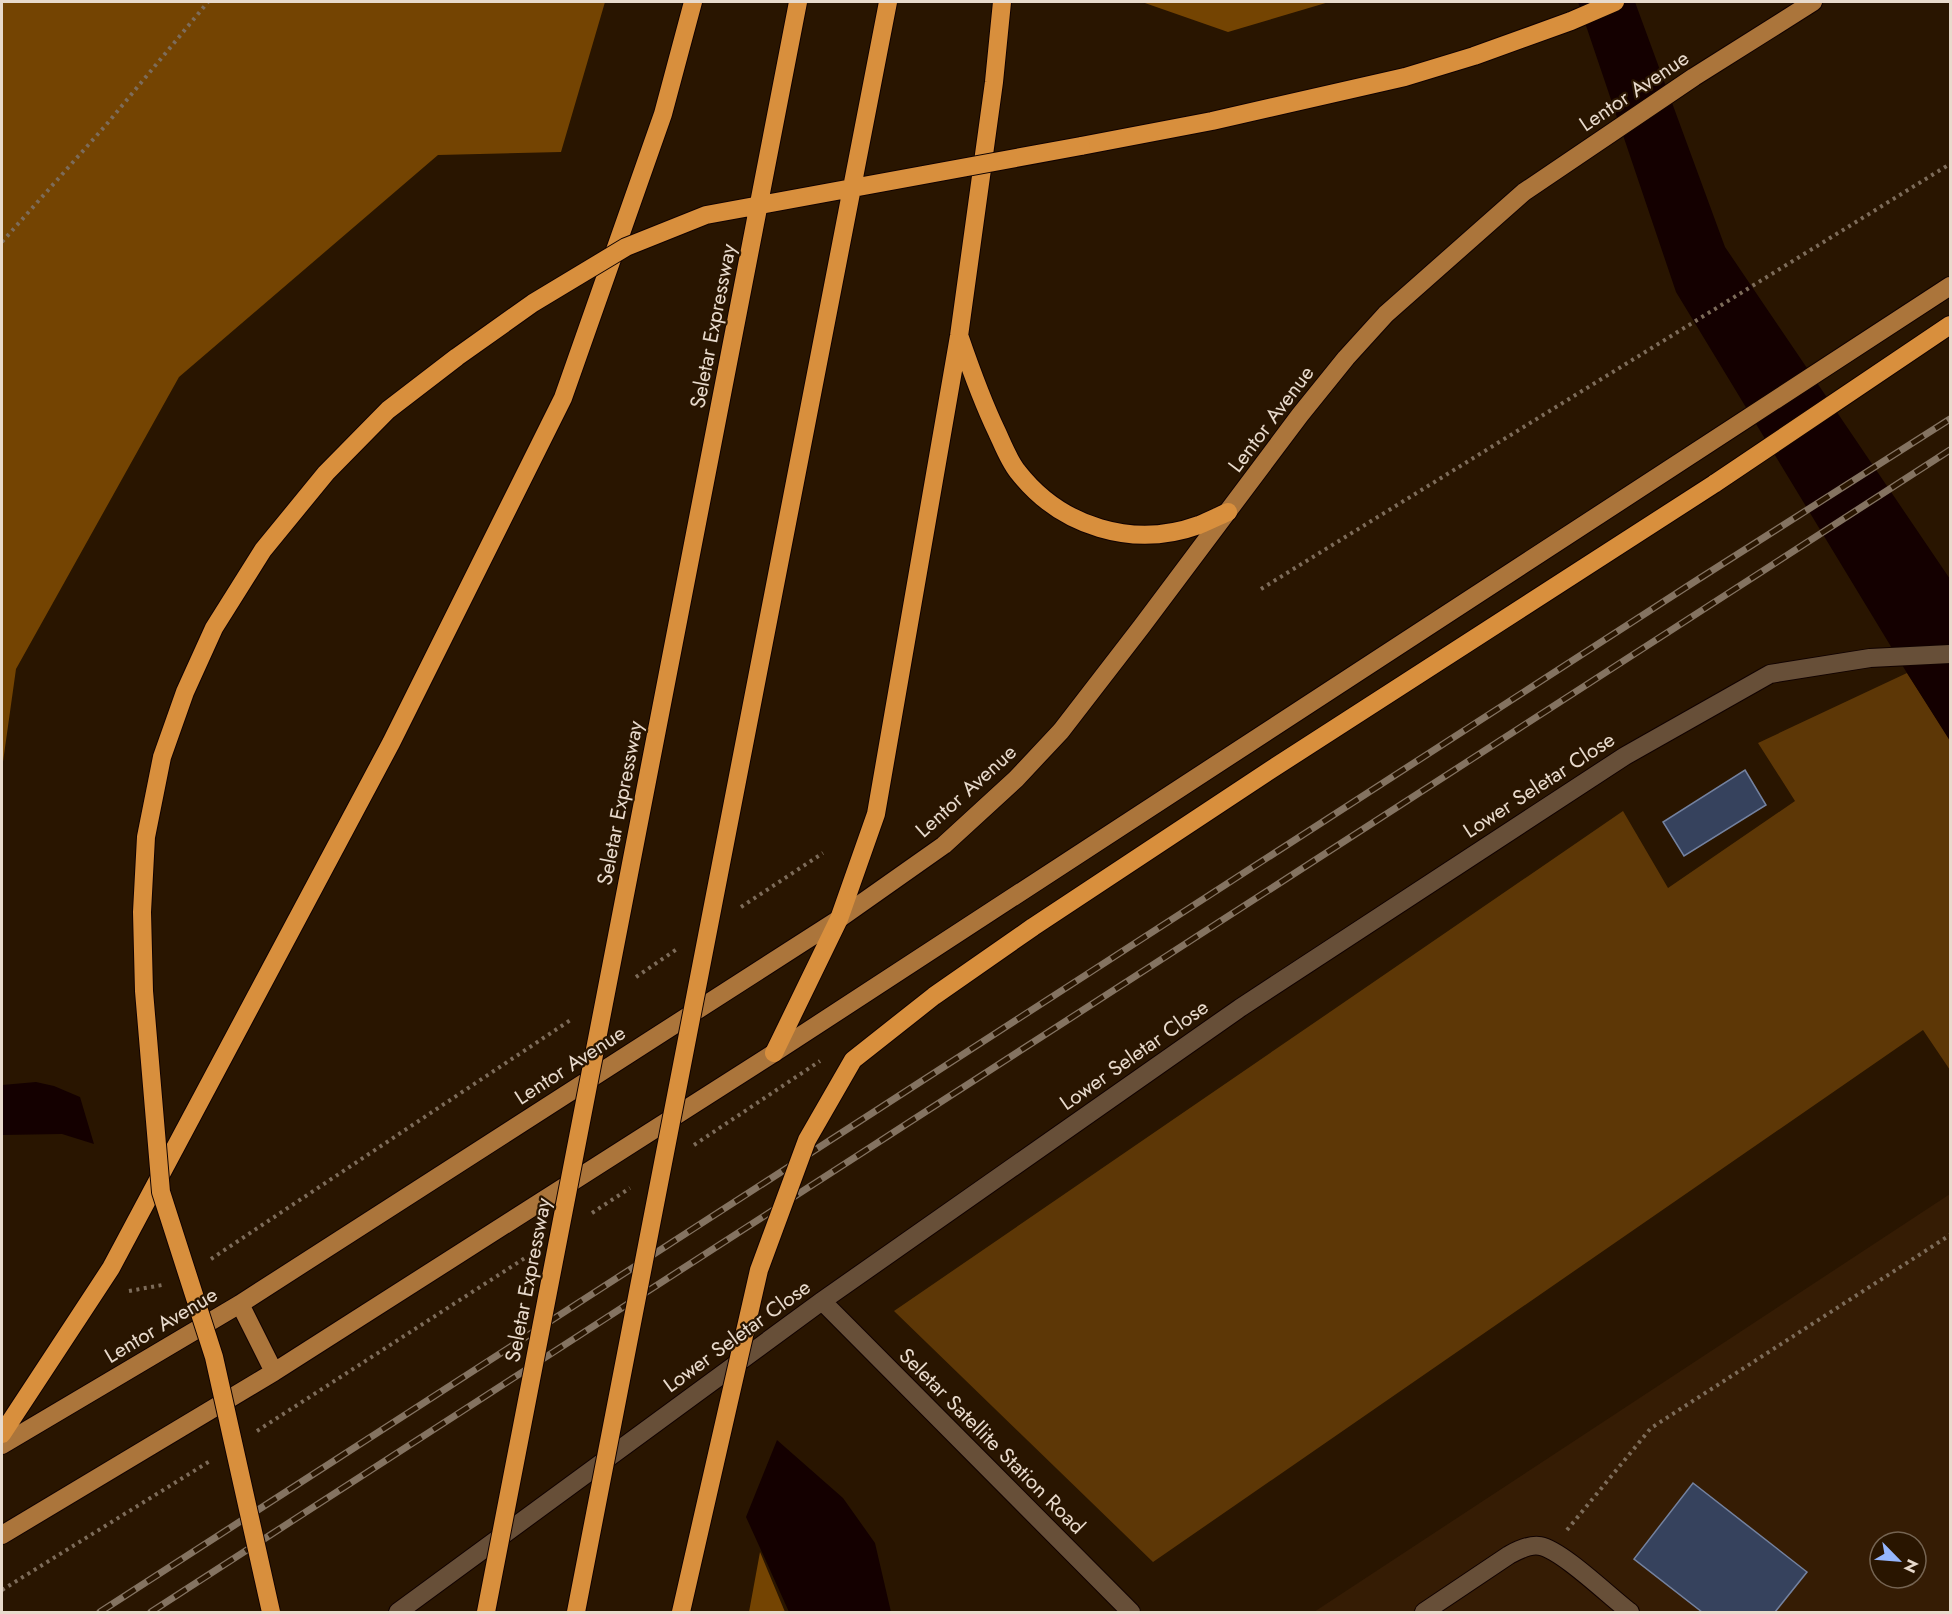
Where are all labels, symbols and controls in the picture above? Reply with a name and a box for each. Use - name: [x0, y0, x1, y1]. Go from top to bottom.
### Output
- street label: Lentor Avenue: [1573, 43, 1695, 139]
- street label: Seletar Expressway: [682, 240, 744, 411]
- street label: Lentor Avenue: [1221, 359, 1321, 479]
- street label: Seletar Expressway: [589, 717, 651, 888]
- street label: Lower Seletar Close: [1457, 725, 1621, 845]
- street label: Lentor Avenue: [909, 737, 1023, 845]
- street label: Lower Seletar Close: [1054, 992, 1215, 1118]
- street label: Lentor Avenue: [509, 1018, 631, 1112]
- street label: Seletar Expressway: [497, 1194, 559, 1365]
- street label: Lower Seletar Close: [657, 1272, 817, 1400]
- street label: Lentor Avenue: [99, 1279, 223, 1370]
- street label: Seletar Satellite Station Road: [892, 1341, 1092, 1541]
- north arrow: [1868, 1530, 1928, 1590]
- text: N: [1898, 1556, 1924, 1577]

